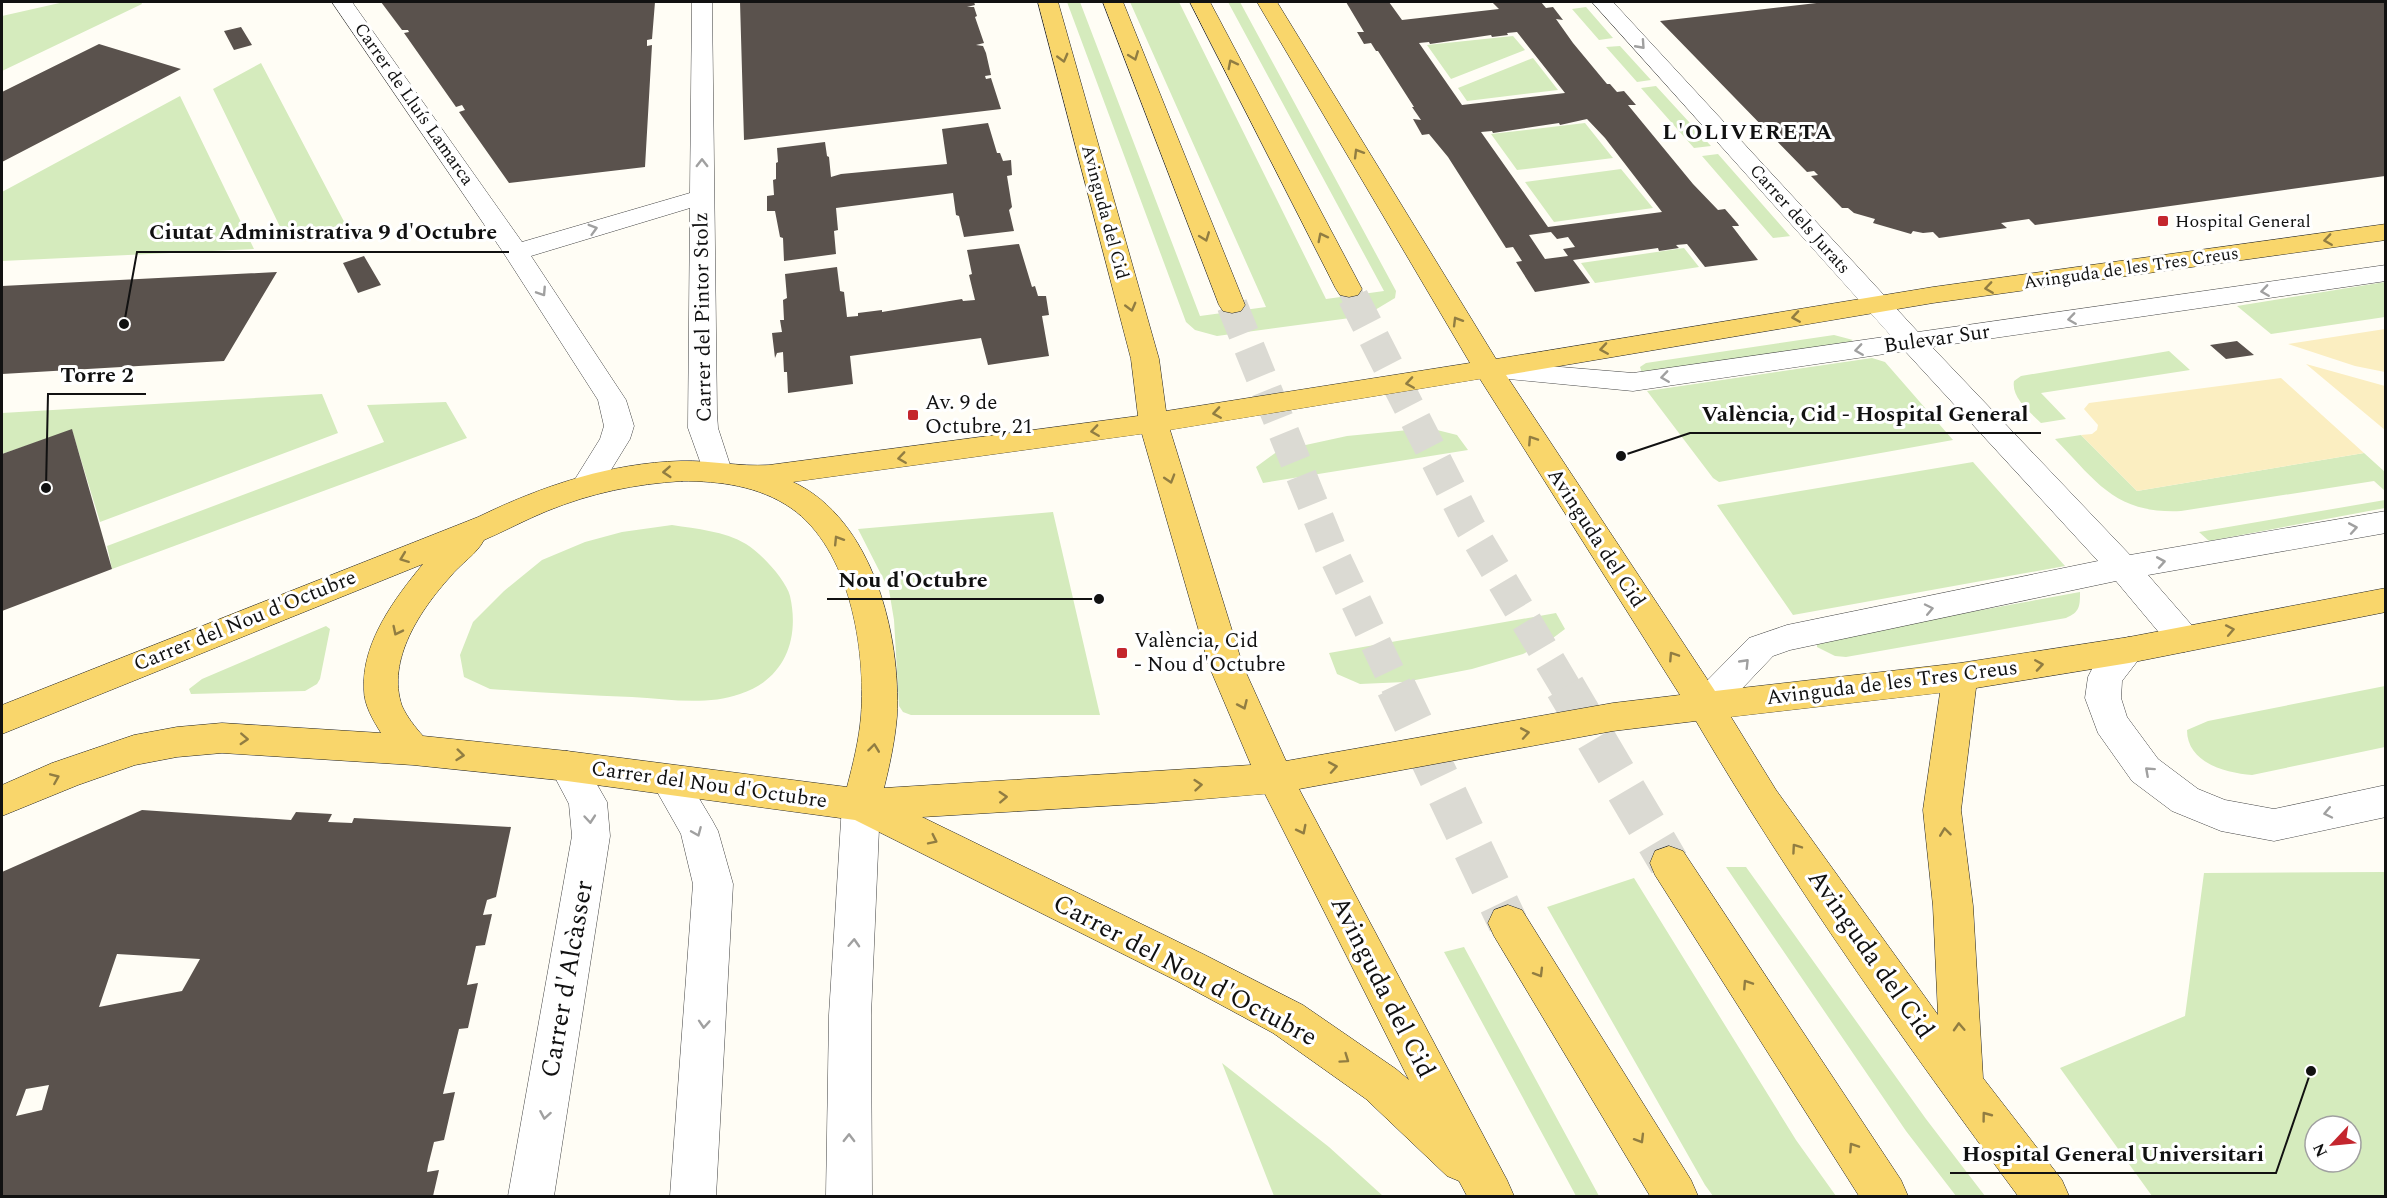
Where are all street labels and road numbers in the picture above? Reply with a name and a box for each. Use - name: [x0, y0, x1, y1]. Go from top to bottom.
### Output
- street label: Carrer de Lluís Lamarca: [347, 17, 481, 191]
- street label: Avinguda del Cid: [1074, 142, 1136, 282]
- street label: Carrer dels Jurats: [1743, 158, 1857, 280]
- street label: Carrer del Pintor Stolz: [685, 212, 721, 422]
- street label: Avinguda de les Tres Creus: [2022, 240, 2240, 296]
- street label: Bulevar Sur: [1882, 316, 1992, 362]
- street label: Avinguda del Cid: [1539, 462, 1653, 614]
- street label: Carrer del Nou d'Octubre: [129, 562, 361, 680]
- street label: Avinguda de les Tres Creus: [1765, 652, 2019, 714]
- street label: Carrer del Nou d'Octubre: [589, 753, 829, 817]
- street label: Avinguda del Cid: [1797, 861, 1945, 1047]
- street label: Carrer d'Alcàsser: [530, 877, 604, 1081]
- street label: Carrer del Nou d'Octubre: [1046, 883, 1324, 1057]
- street label: Avinguda del Cid: [1320, 889, 1446, 1085]

